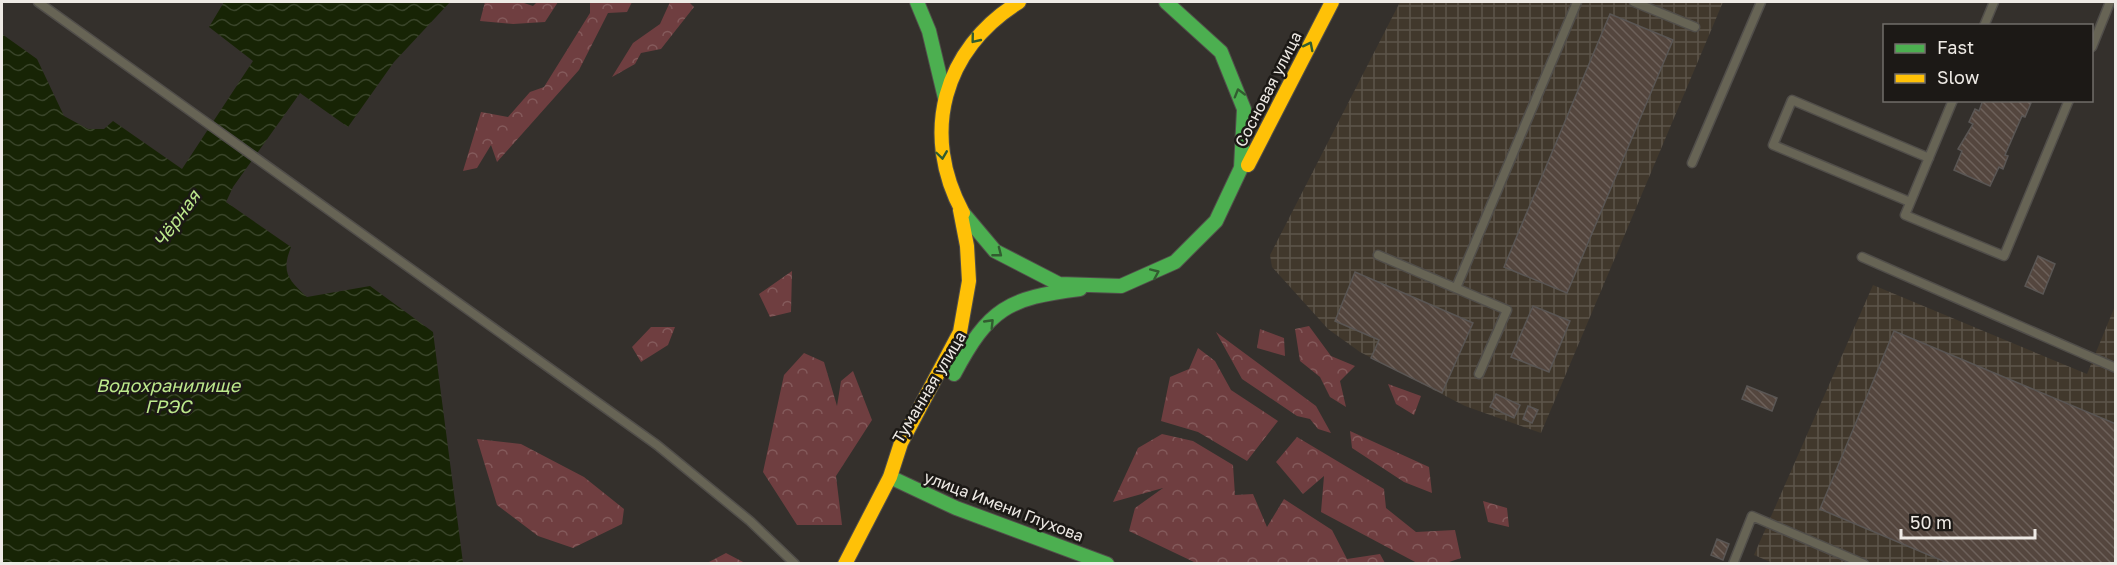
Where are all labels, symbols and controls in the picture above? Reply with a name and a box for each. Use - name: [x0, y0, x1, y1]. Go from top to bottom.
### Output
- legend: [1883, 24, 2093, 102]
- street label: Сосновая улица: [1230, 28, 1306, 150]
- one-way arrow: [972, 32, 983, 43]
- text: Fast: [1937, 36, 1974, 58]
- one-way arrow: [1302, 42, 1313, 53]
- text: Slow: [1937, 66, 1980, 88]
- one-way arrow: [1234, 88, 1246, 99]
- one-way arrow: [936, 150, 948, 159]
- water label: Чёрная: [148, 184, 205, 251]
- one-way arrow: [991, 245, 1002, 256]
- one-way arrow: [1148, 268, 1159, 280]
- one-way arrow: [983, 319, 994, 330]
- street label: Туманная улица: [888, 328, 970, 446]
- water label: Водохранилище ГРЭС: [96, 374, 242, 417]
- street label: улица Имени Глухова: [921, 466, 1087, 546]
- scale bar: [1901, 502, 2034, 540]
- text: 50 m: [1910, 511, 1952, 533]

